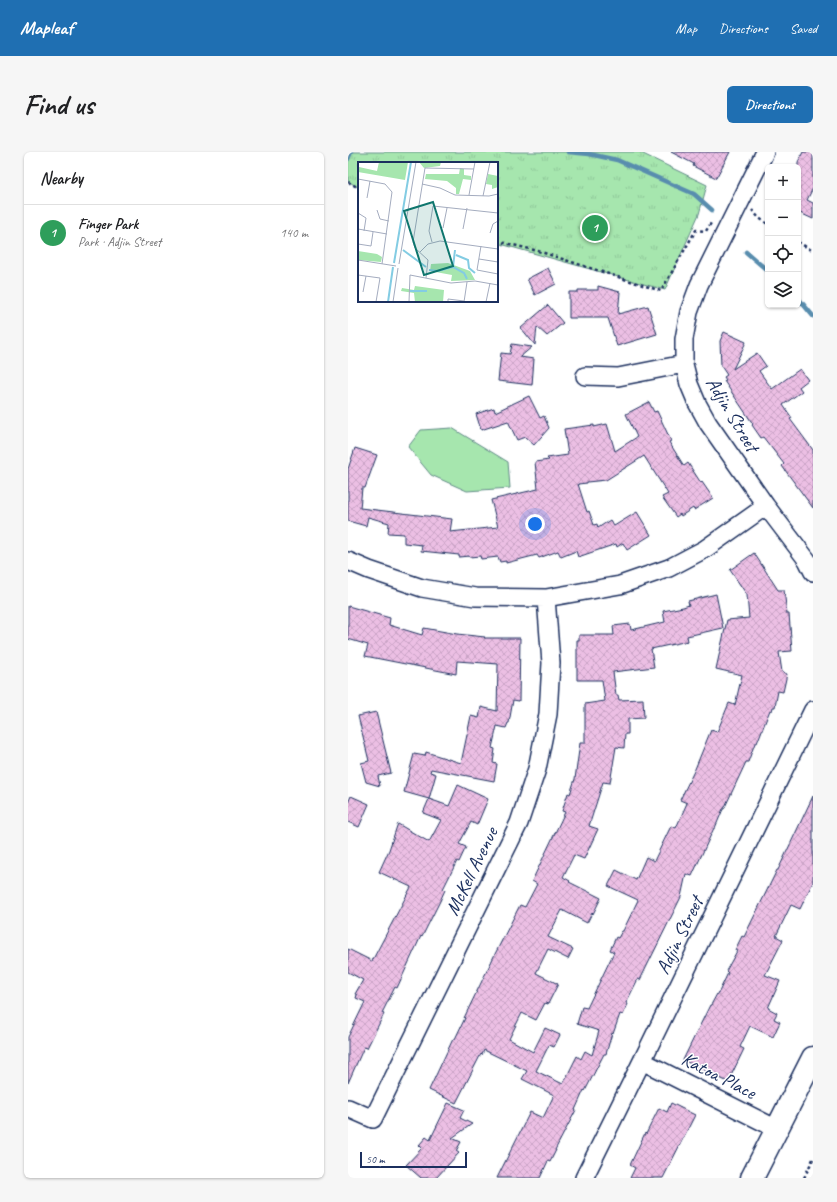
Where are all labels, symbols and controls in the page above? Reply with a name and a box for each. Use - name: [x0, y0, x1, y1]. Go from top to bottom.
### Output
- text: Mapleaf: [20, 16, 73, 40]
- text: Map: [676, 20, 697, 37]
- text: Directions: [719, 20, 768, 37]
- text: Saved: [790, 20, 817, 37]
- button: Directions: [727, 86, 813, 123]
- text: Find us: [24, 87, 94, 122]
- inset map: [358, 162, 498, 302]
- map controls: [765, 164, 801, 308]
- button: +: [765, 164, 801, 200]
- text: Nearby: [40, 168, 83, 189]
- button: −: [765, 200, 801, 236]
- pin: 1: [582, 213, 608, 243]
- text: Finger Park: [78, 215, 138, 234]
- text: 1: [50, 225, 56, 241]
- text: 140 m: [280, 225, 308, 241]
- text: Park · Adjin Street: [78, 234, 161, 250]
- button: locate: [765, 236, 801, 272]
- button: layers: [765, 272, 801, 308]
- street label: Adjin Street: [700, 372, 766, 459]
- your location: [525, 514, 545, 534]
- street label: McKell Avenue: [439, 822, 504, 919]
- street label: Adjin Street: [650, 889, 710, 978]
- street label: Katoa Place: [677, 1046, 761, 1105]
- scale bar: [360, 1150, 467, 1169]
- text: 50 m: [366, 1152, 385, 1166]

